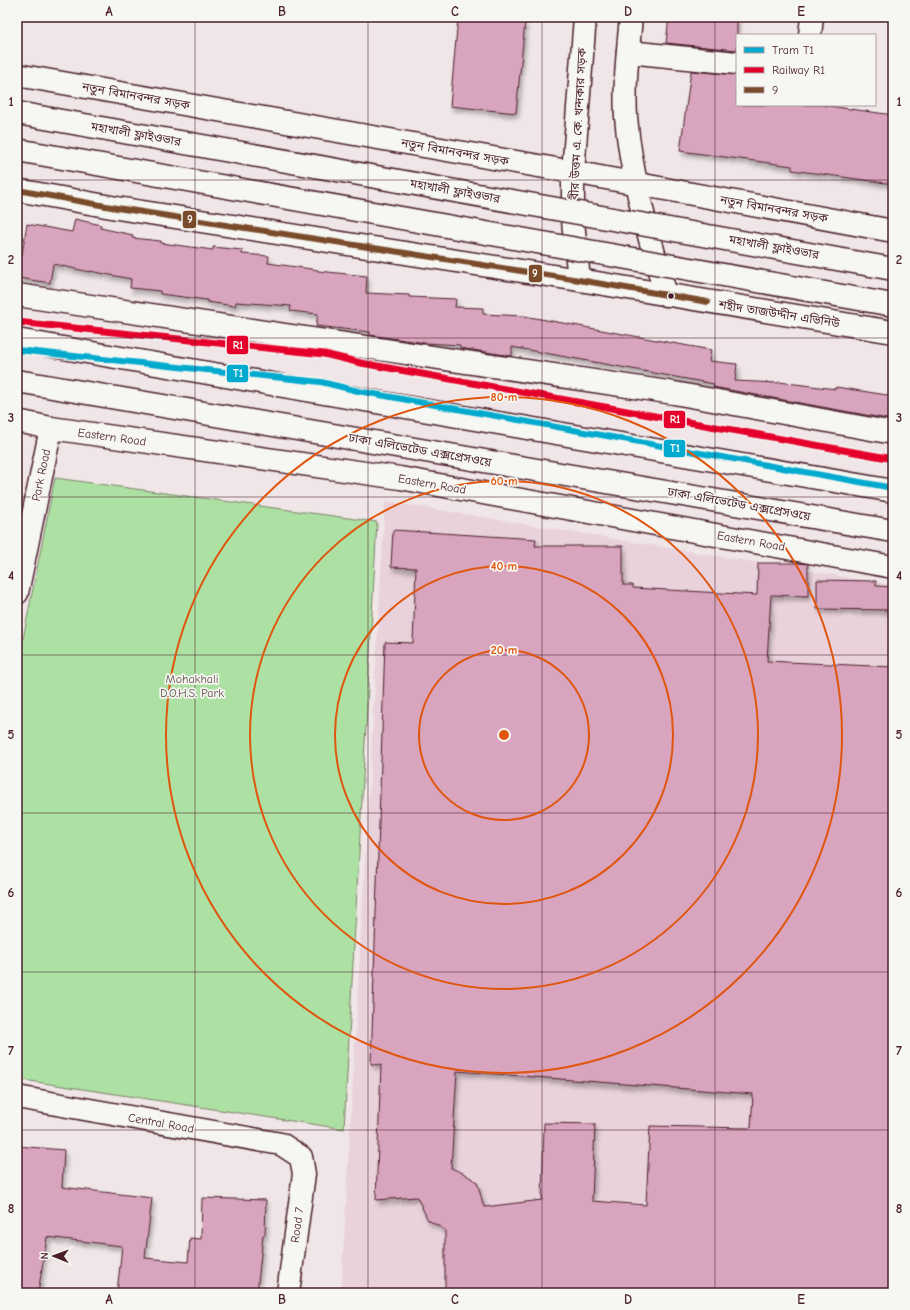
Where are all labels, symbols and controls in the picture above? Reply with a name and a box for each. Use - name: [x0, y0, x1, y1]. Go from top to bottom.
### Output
- text: A: [105, 4, 113, 19]
- text: B: [278, 4, 286, 19]
- text: C: [451, 4, 459, 19]
- text: D: [624, 4, 632, 19]
- text: E: [797, 4, 805, 19]
- legend: [736, 34, 876, 106]
- text: Tram T1: [772, 43, 814, 57]
- street label: বীর উত্তম এ. কে. খন্দকার সড়ক: [566, 47, 589, 201]
- text: Railway R1: [772, 63, 825, 77]
- street label: নতুন বিমানবন্দর সড়ক: [80, 78, 192, 114]
- text: 9: [772, 83, 778, 97]
- text: 1: [8, 94, 14, 109]
- text: 1: [896, 94, 902, 109]
- street label: মহাখালী ফ্লাইওভার: [89, 118, 183, 149]
- street label: নতুন বিমানবন্দর সড়ক: [399, 134, 511, 170]
- street label: মহাখালী ফ্লাইওভার: [408, 175, 502, 206]
- street label: নতুন বিমানবন্দর সড়ক: [718, 191, 830, 227]
- line badge: 9: [182, 210, 197, 229]
- text: 9: [187, 213, 193, 226]
- street label: মহাখালী ফ্লাইওভার: [727, 231, 821, 262]
- text: 2: [8, 252, 14, 267]
- text: 2: [896, 252, 902, 267]
- line badge: 9: [528, 264, 543, 283]
- text: 9: [532, 267, 538, 280]
- unlabelled marker: [666, 291, 676, 301]
- street label: শহীদ তাজউদ্দীন এভিনিউ: [716, 296, 841, 331]
- line badge: R1: [226, 335, 249, 355]
- text: R1: [233, 339, 243, 352]
- line badge: T1: [226, 364, 249, 383]
- text: T1: [233, 367, 243, 380]
- text: 80 m: [491, 390, 517, 404]
- text: 3: [8, 410, 14, 425]
- line badge: R1: [663, 410, 686, 429]
- text: 3: [896, 410, 902, 425]
- text: R1: [670, 413, 680, 426]
- street label: Eastern Road: [77, 425, 147, 449]
- street label: ঢাকা এলিভেটেড এক্সপ্রেসওয়ে: [347, 429, 493, 470]
- line badge: T1: [663, 439, 686, 458]
- text: T1: [670, 442, 680, 455]
- street label: Park Road: [29, 448, 53, 502]
- street label: Eastern Road: [397, 471, 467, 497]
- text: 60 m: [491, 474, 517, 488]
- street label: ঢাকা এলিভেটেড এক্সপ্রেসওয়ে: [666, 483, 812, 524]
- street label: Eastern Road: [716, 528, 786, 554]
- text: 40 m: [491, 559, 517, 573]
- text: 4: [8, 568, 14, 583]
- text: 4: [896, 568, 902, 583]
- text: 20 m: [491, 643, 517, 657]
- park label: Mohakhali D.O.H.S. Park: [160, 672, 224, 700]
- text: 5: [8, 727, 15, 742]
- text: 5: [896, 727, 903, 742]
- centre of rings: [497, 728, 511, 742]
- text: 6: [8, 885, 15, 900]
- text: 6: [896, 885, 903, 900]
- text: 7: [8, 1043, 14, 1058]
- text: 7: [896, 1043, 902, 1058]
- street label: Central Road: [127, 1110, 195, 1136]
- text: 8: [8, 1201, 14, 1216]
- text: 8: [896, 1201, 902, 1216]
- street label: Road 7: [288, 1206, 306, 1244]
- north arrow: [34, 1236, 74, 1276]
- text: N: [38, 1252, 51, 1260]
- text: A: [105, 1292, 113, 1307]
- text: B: [278, 1292, 286, 1307]
- text: C: [451, 1292, 459, 1307]
- text: D: [624, 1292, 632, 1307]
- text: E: [797, 1292, 805, 1307]

